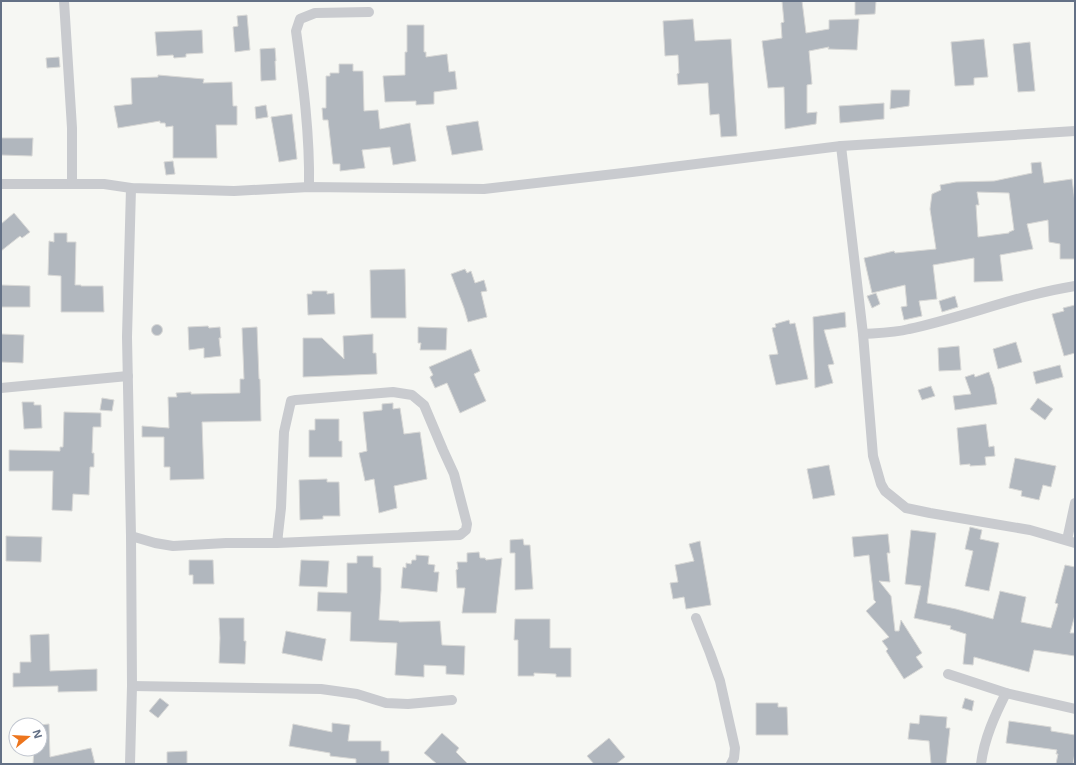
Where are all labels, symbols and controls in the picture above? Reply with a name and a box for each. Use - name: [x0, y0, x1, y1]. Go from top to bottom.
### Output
- north arrow: [8, 717, 48, 757]
- text: N: [29, 727, 47, 740]

